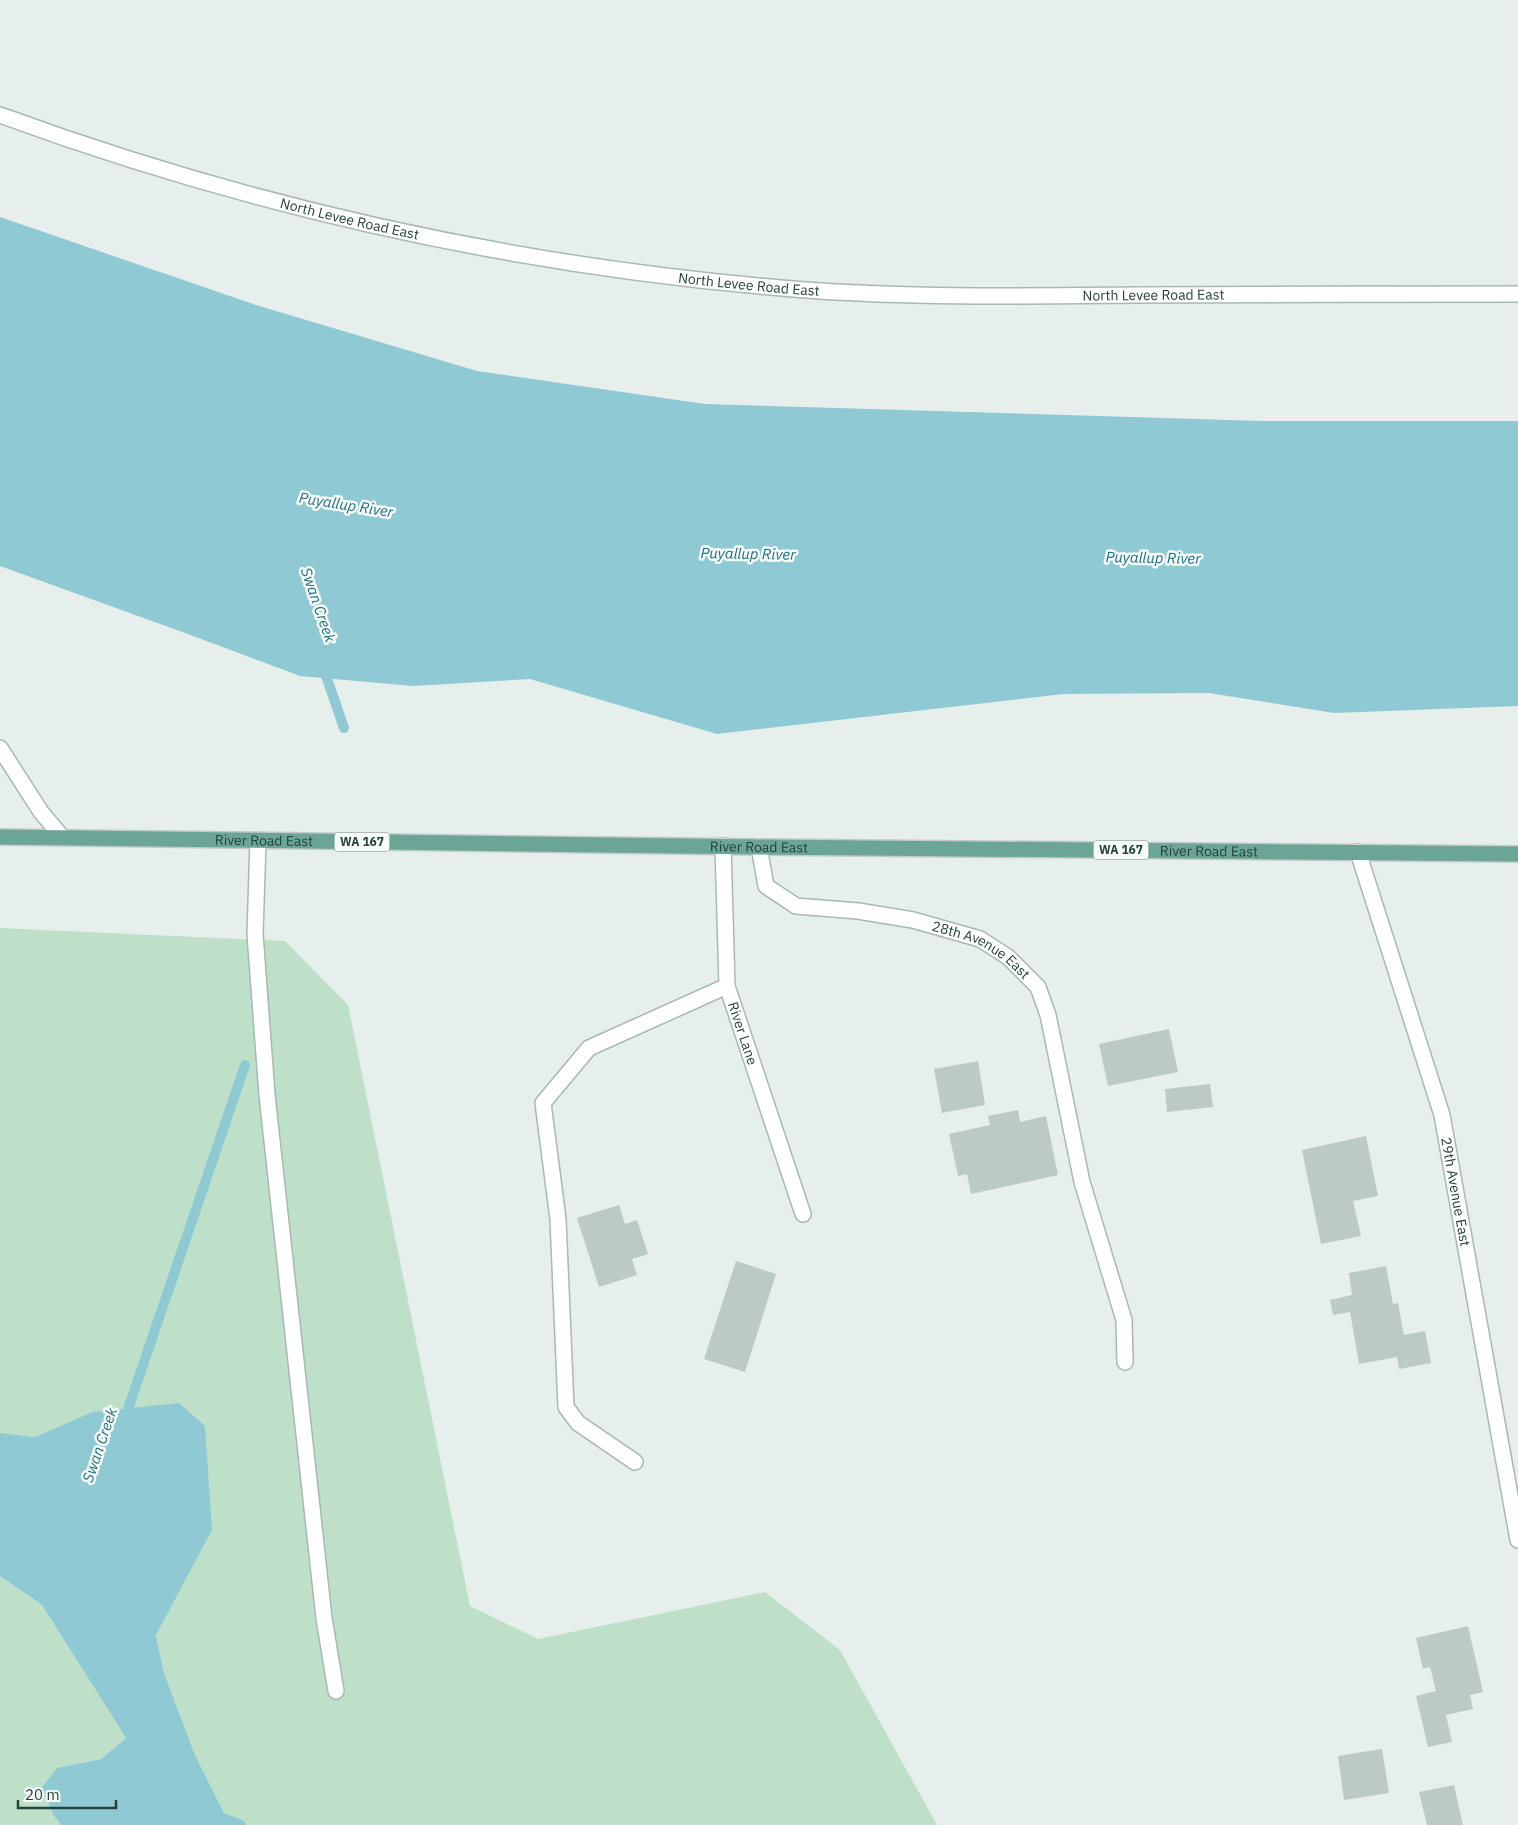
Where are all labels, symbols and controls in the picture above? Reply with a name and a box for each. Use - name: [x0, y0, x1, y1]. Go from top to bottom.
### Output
- street label: North Levee Road East: [278, 194, 421, 244]
- street label: North Levee Road East: [677, 269, 820, 300]
- street label: North Levee Road East: [1082, 285, 1224, 305]
- water label: Puyallup River: [298, 488, 395, 521]
- water label: Puyallup River: [700, 543, 796, 564]
- water label: Puyallup River: [1105, 547, 1201, 568]
- water label: Swan Creek: [297, 565, 340, 645]
- street label: River Road East: [215, 831, 313, 850]
- road number: WA 167: [334, 832, 390, 852]
- street label: River Road East: [710, 837, 808, 856]
- road number: WA 167: [1094, 840, 1148, 860]
- street label: River Road East: [1160, 842, 1258, 861]
- street label: 28th Avenue East: [930, 917, 1034, 983]
- street label: River Lane: [724, 999, 762, 1068]
- street label: 29th Avenue East: [1437, 1136, 1474, 1248]
- water label: Swan Creek: [78, 1405, 121, 1485]
- scale bar: [18, 1778, 115, 1810]
- text: 20 m: [25, 1785, 60, 1804]

